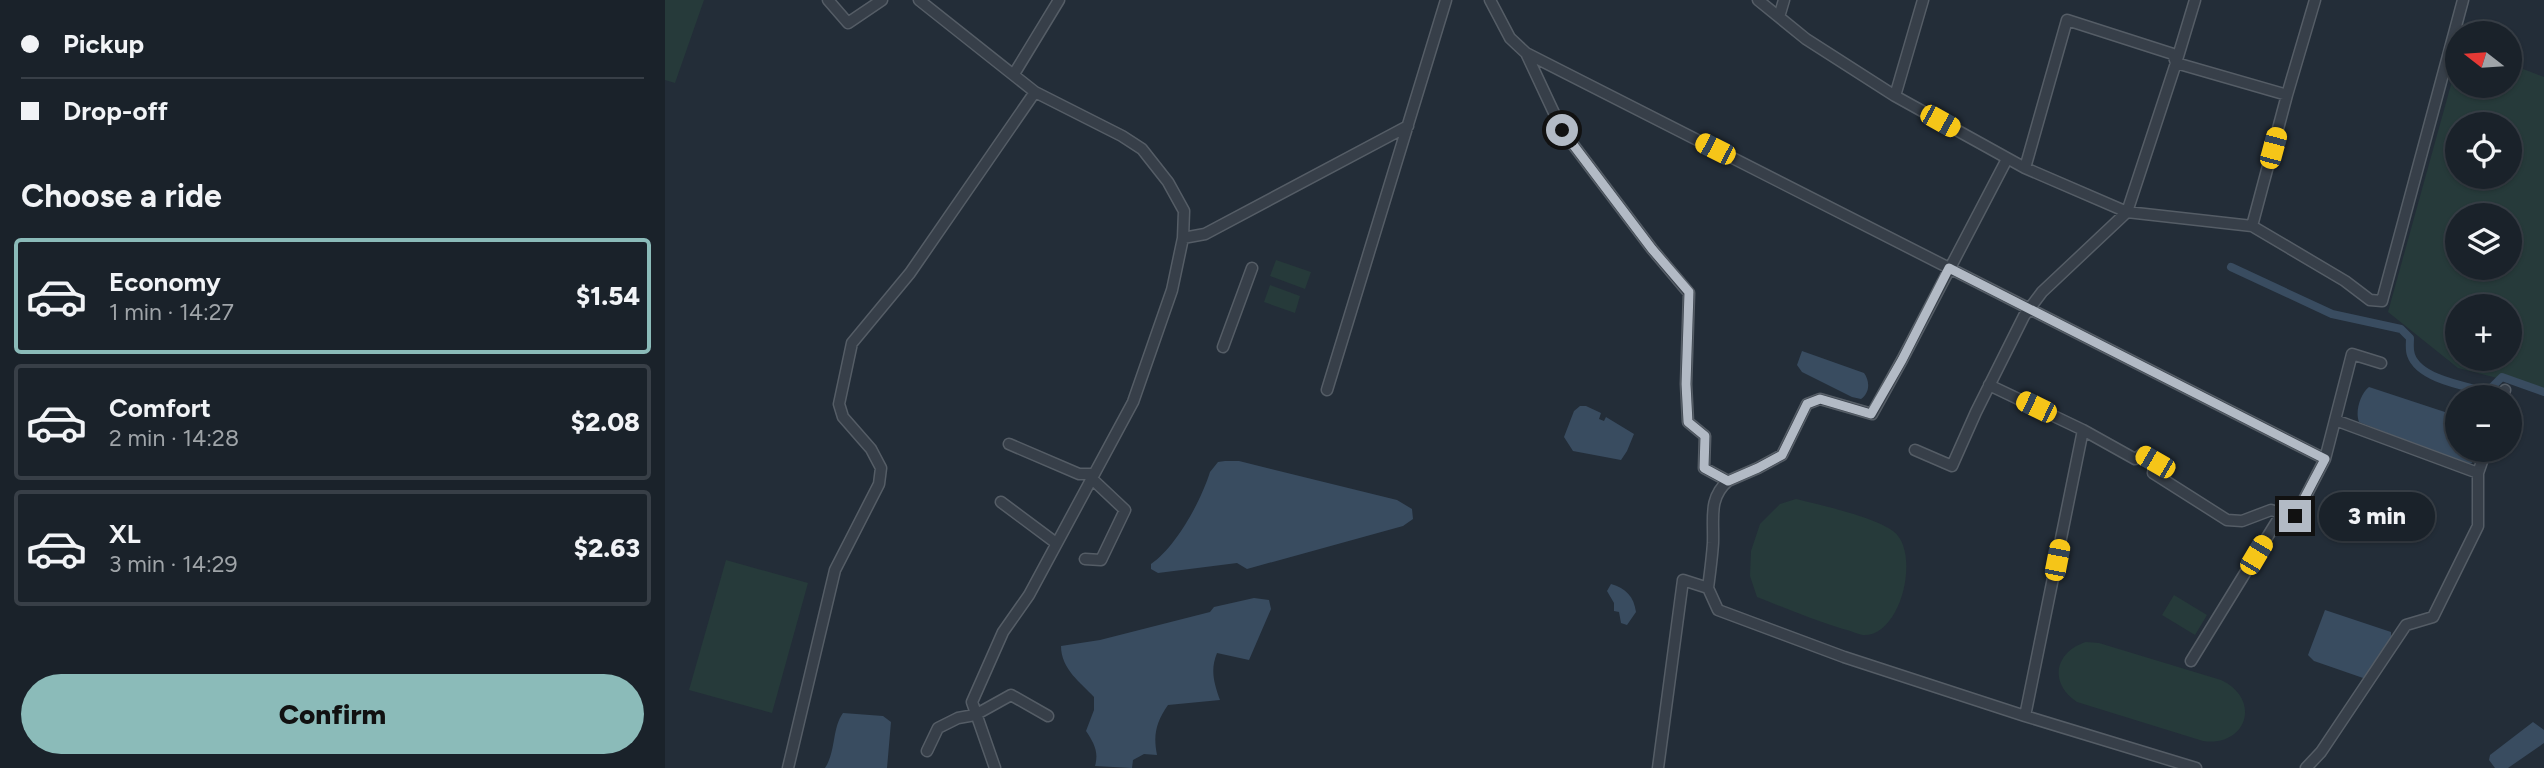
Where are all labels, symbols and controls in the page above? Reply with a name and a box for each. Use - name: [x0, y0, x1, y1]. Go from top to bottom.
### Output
- north arrow: [2445, 21, 2522, 98]
- map controls: [2445, 21, 2522, 462]
- text: Pickup: [63, 28, 144, 60]
- text: Drop-off: [63, 95, 168, 127]
- car: [1917, 102, 1964, 140]
- button: locate: [2445, 112, 2522, 189]
- route start: [1546, 114, 1578, 146]
- car: [2258, 125, 2289, 171]
- car: [1692, 130, 1739, 168]
- text: Choose a ride: [21, 177, 222, 215]
- button: layers: [2445, 203, 2522, 280]
- icon: car: [25, 265, 88, 328]
- text: Economy: [109, 266, 221, 298]
- text: $1.54: [576, 280, 640, 312]
- button: +: [2445, 294, 2522, 371]
- text: 1 min · 14:27: [109, 298, 234, 326]
- button: −: [2445, 385, 2522, 462]
- car: [2013, 388, 2060, 426]
- icon: car: [25, 391, 88, 454]
- text: Comfort: [109, 392, 211, 424]
- text: $2.08: [571, 406, 640, 438]
- text: 2 min · 14:28: [109, 424, 239, 452]
- car: [2132, 442, 2179, 482]
- callout: 3 min: [2319, 491, 2435, 540]
- route end: [2279, 500, 2311, 532]
- text: 3 min: [2348, 502, 2406, 530]
- icon: car: [25, 517, 88, 580]
- text: XL: [109, 518, 141, 550]
- text: $2.63: [574, 532, 640, 564]
- car: [2237, 532, 2276, 578]
- car: [2043, 537, 2072, 583]
- text: 3 min · 14:29: [109, 550, 238, 578]
- button: Confirm: [21, 674, 644, 754]

